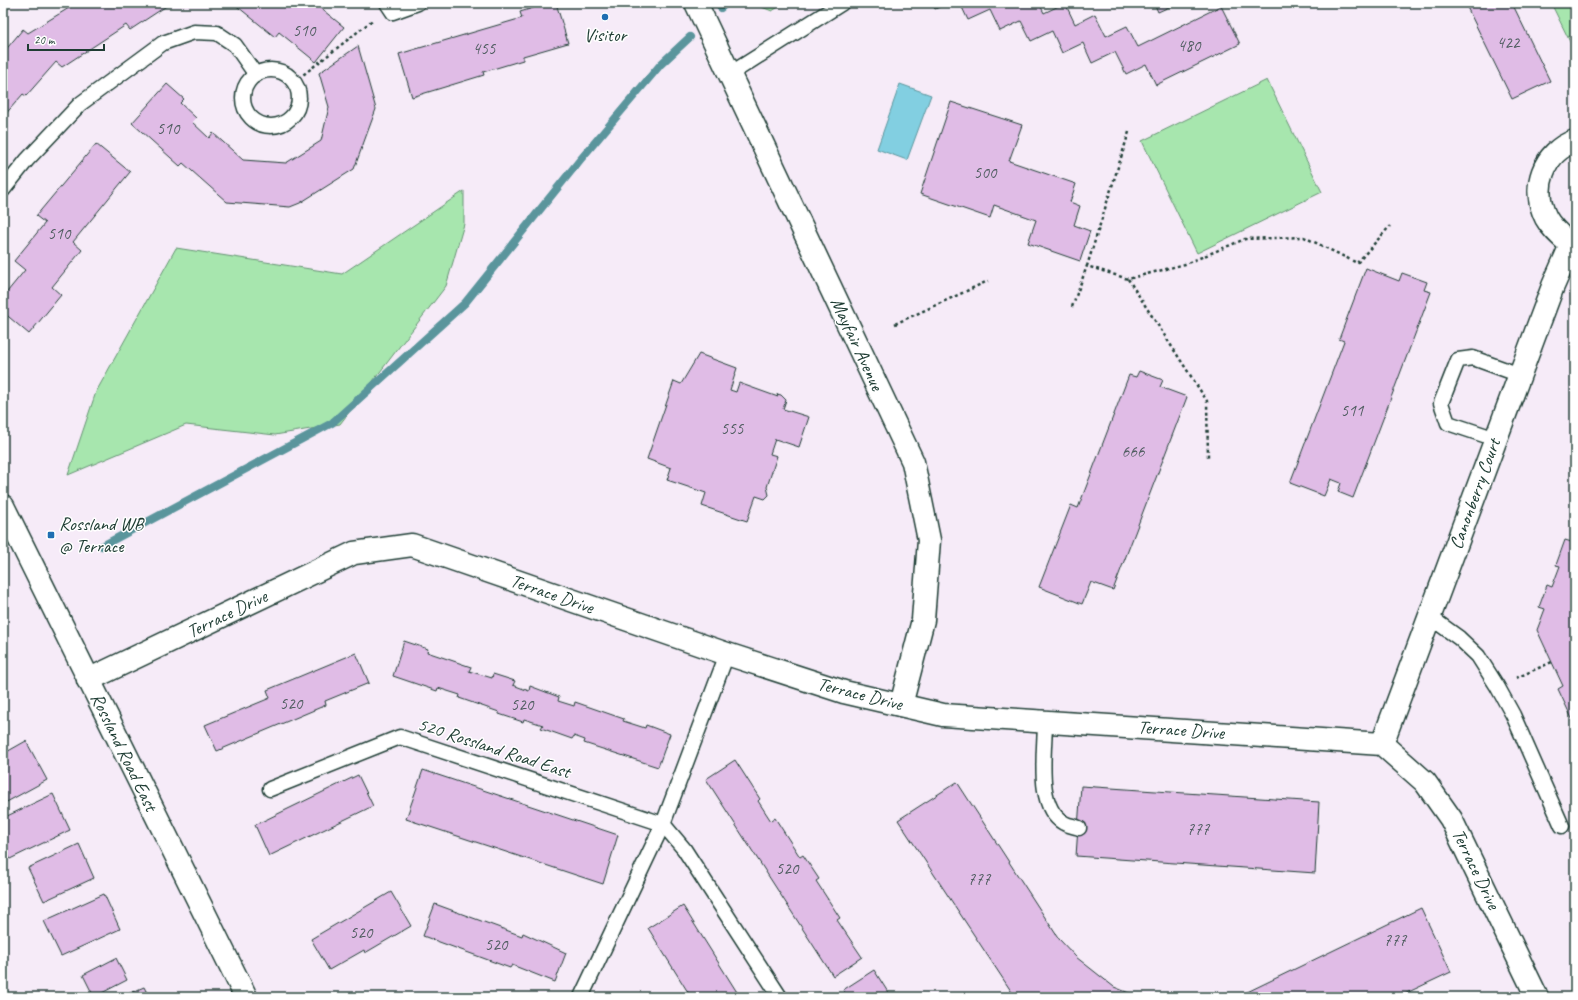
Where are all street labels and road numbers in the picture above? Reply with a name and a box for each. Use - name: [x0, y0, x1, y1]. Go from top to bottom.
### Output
- street label: Mayfair Avenue: [825, 294, 890, 396]
- street label: Canonberry Court: [1444, 434, 1507, 553]
- street label: Terrace Drive: [507, 569, 599, 620]
- street label: Terrace Drive: [183, 583, 273, 644]
- street label: Terrace Drive: [815, 672, 907, 717]
- street label: Rossland Road East: [85, 689, 164, 817]
- street label: 520 Rossland Road East: [415, 712, 575, 784]
- street label: Terrace Drive: [1137, 715, 1227, 745]
- street label: Terrace Drive: [1446, 825, 1507, 915]

